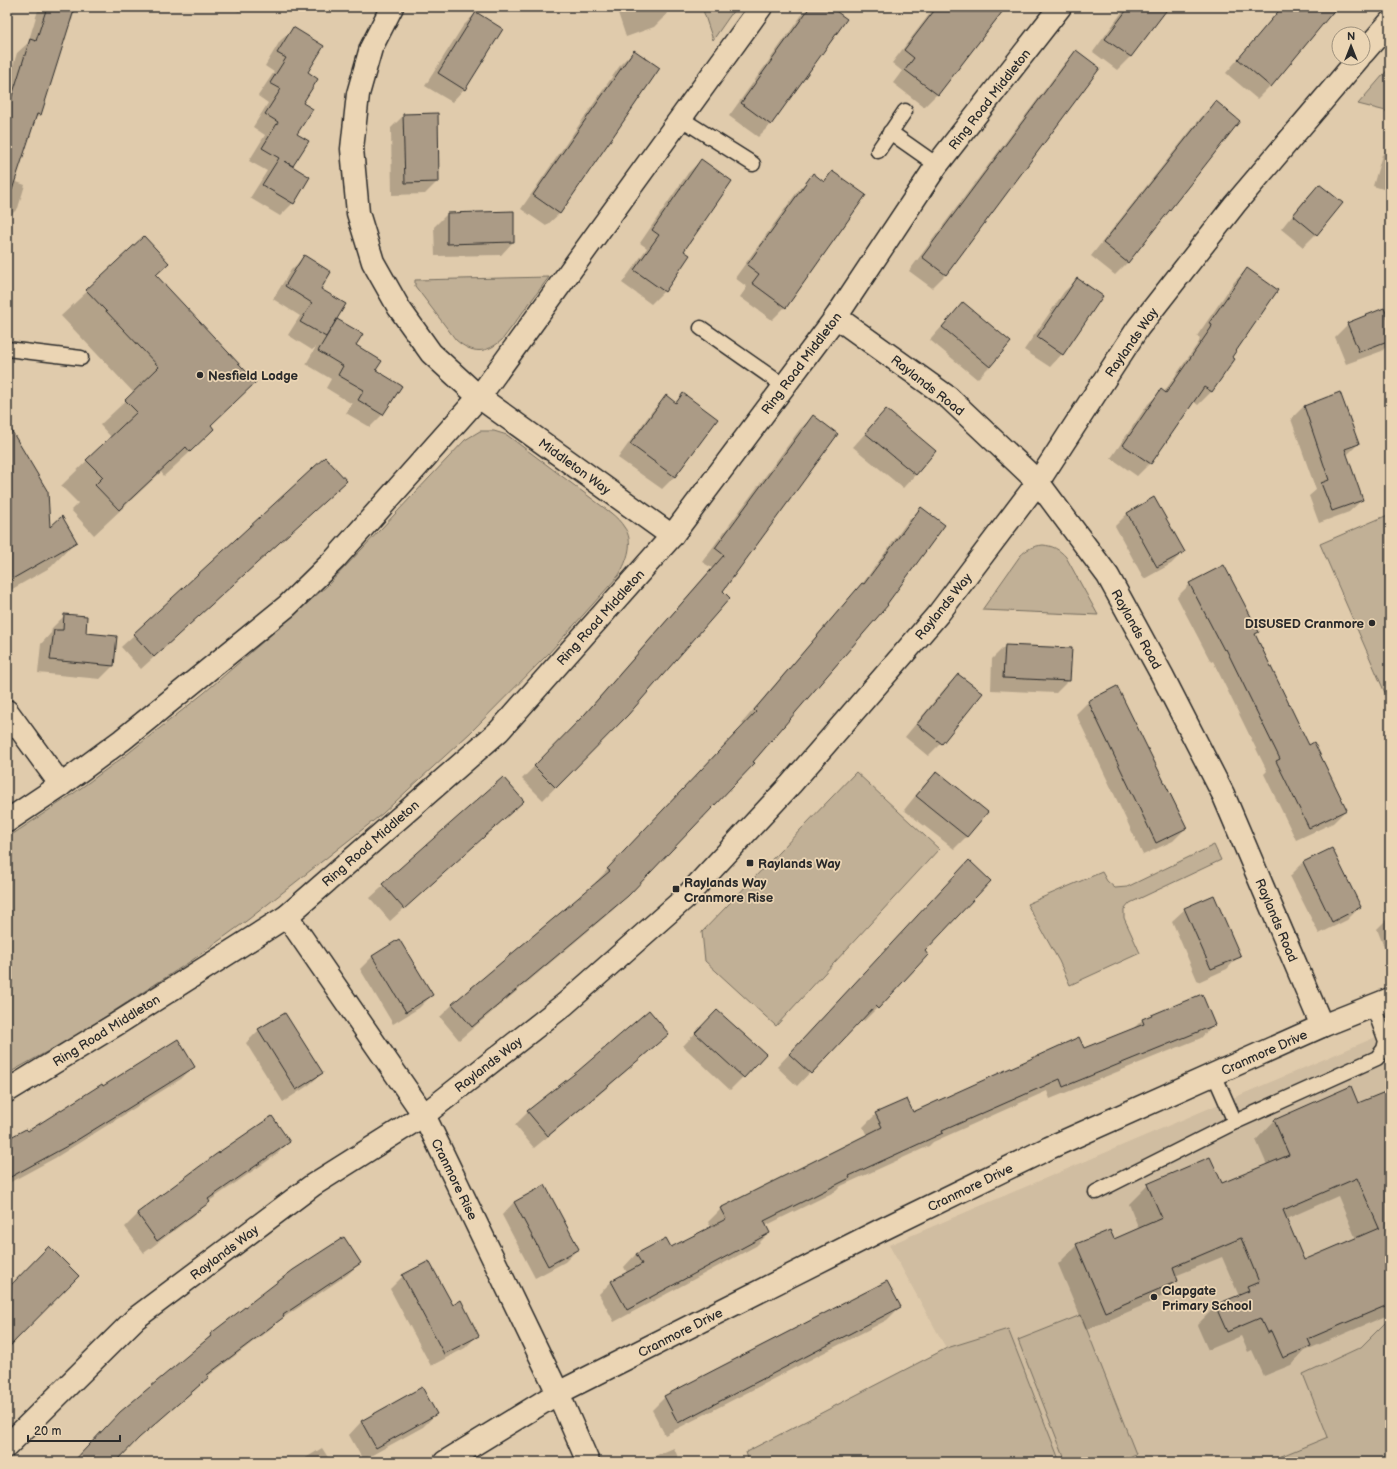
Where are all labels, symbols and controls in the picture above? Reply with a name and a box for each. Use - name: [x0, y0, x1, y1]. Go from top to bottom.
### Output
- north arrow: [1331, 26, 1371, 66]
- text: N: [1347, 30, 1355, 43]
- street label: Ring Road Middleton: [945, 46, 1034, 153]
- street label: Raylands Way: [1102, 305, 1162, 380]
- street label: Ring Road Middleton: [758, 309, 845, 418]
- street label: Raylands Road: [887, 352, 967, 419]
- place label: Nesfield Lodge: [208, 368, 299, 384]
- marker: Nesfield Lodge: [195, 370, 205, 380]
- street label: Middleton Way: [535, 435, 614, 498]
- street label: Ring Road Middleton: [553, 566, 648, 669]
- street label: Raylands Way: [912, 570, 976, 643]
- street label: Raylands Road: [1108, 587, 1165, 672]
- place label: DISUSED Cranmore: [1245, 616, 1365, 632]
- marker: DISUSED Cranmore: [1367, 618, 1377, 628]
- street label: Ring Road Middleton: [319, 797, 423, 890]
- place label: Raylands Way: [758, 856, 841, 872]
- marker: Raylands Way: [745, 858, 755, 868]
- place label: Raylands Way Cranmore Rise: [684, 875, 774, 906]
- street label: Raylands Road: [1251, 876, 1301, 964]
- marker: Raylands Way Cranmore Rise: [671, 884, 681, 894]
- street label: Ring Road Middleton: [50, 991, 163, 1070]
- street label: Cranmore Drive: [1219, 1027, 1310, 1079]
- street label: Raylands Way: [452, 1033, 526, 1096]
- street label: Cranmore Rise: [427, 1136, 481, 1223]
- street label: Cranmore Drive: [925, 1160, 1016, 1215]
- street label: Raylands Way: [187, 1222, 262, 1284]
- place label: Clapgate Primary School: [1162, 1283, 1252, 1314]
- marker: Clapgate Primary School: [1149, 1292, 1159, 1302]
- street label: Cranmore Drive: [636, 1305, 726, 1361]
- scale bar: [28, 1417, 120, 1443]
- text: 20 m: [34, 1424, 61, 1439]

